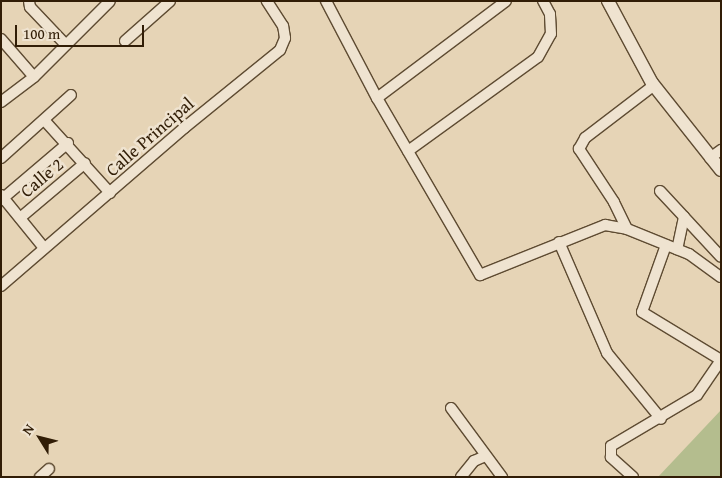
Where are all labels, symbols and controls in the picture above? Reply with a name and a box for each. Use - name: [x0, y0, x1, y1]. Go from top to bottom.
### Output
- scale bar: [18, 15, 146, 47]
- text: 100 m: [23, 23, 60, 44]
- street label: Calle Principal: [102, 93, 198, 181]
- street label: Calle 2: [16, 154, 68, 202]
- north arrow: [15, 413, 65, 463]
- text: N: [17, 420, 39, 439]

